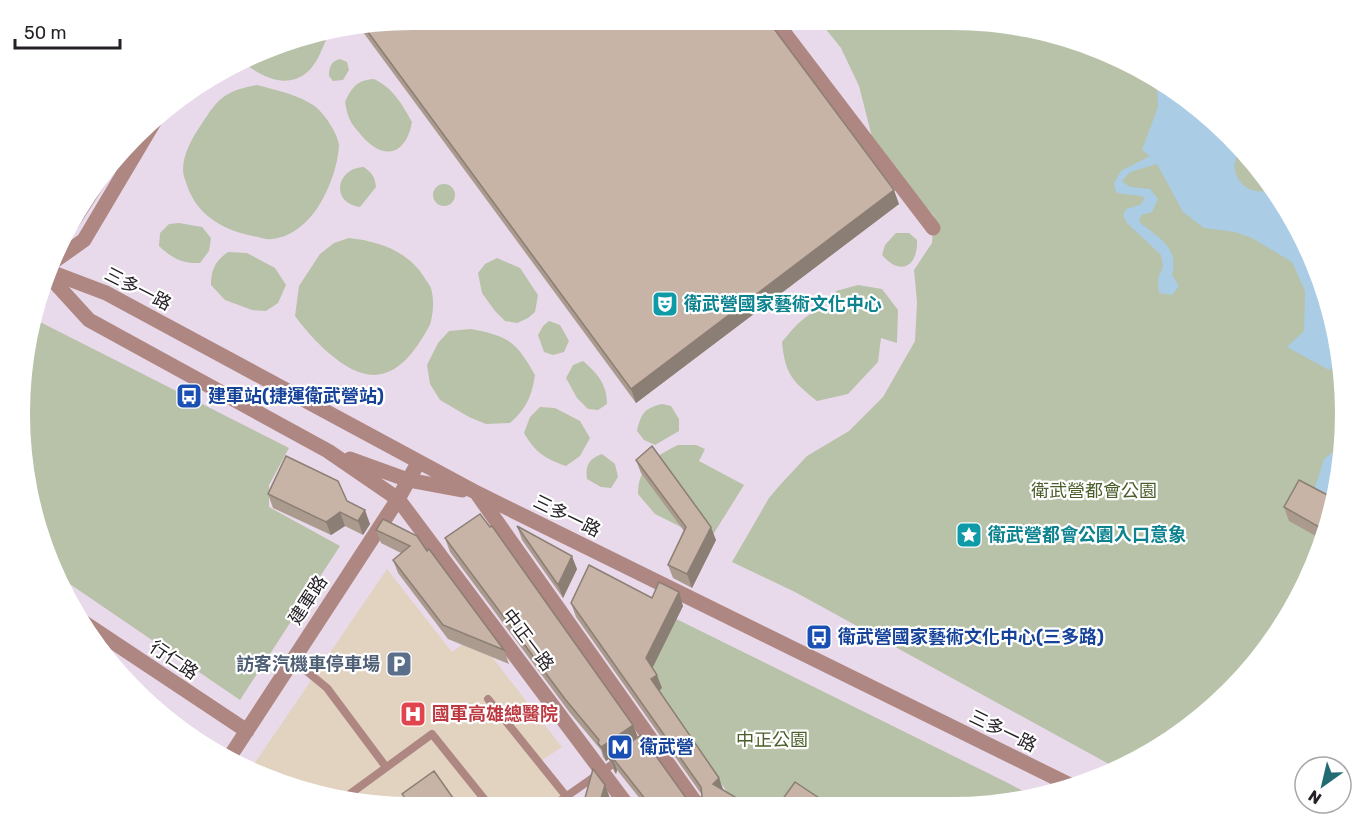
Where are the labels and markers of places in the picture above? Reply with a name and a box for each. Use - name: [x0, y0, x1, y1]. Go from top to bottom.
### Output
- theatre icon: 衛武營國家藝術文化中心: [650, 289, 680, 319]
- place label: 衛武營國家藝術文化中心: [683, 293, 882, 315]
- bus stop icon: 建軍站(捷運衛武營站): [174, 381, 204, 411]
- place label: 建軍站(捷運衛武營站): [208, 385, 384, 407]
- place icon: 衛武營都會公園入口意象: [954, 520, 984, 550]
- place label: 衛武營都會公園入口意象: [987, 524, 1186, 546]
- bus stop icon: 衛武營國家藝術文化中心(三多路): [804, 622, 834, 652]
- place label: 衛武營國家藝術文化中心(三多路): [837, 626, 1104, 648]
- parking icon: 訪客汽機車停車場: [384, 649, 414, 679]
- place label: 訪客汽機車停車場: [236, 653, 380, 675]
- hospital icon: 國軍高雄總醫院: [398, 699, 428, 729]
- place label: 國軍高雄總醫院: [432, 703, 558, 725]
- metro station icon: 衛武營: [605, 732, 635, 762]
- place label: 衛武營: [639, 736, 694, 758]

